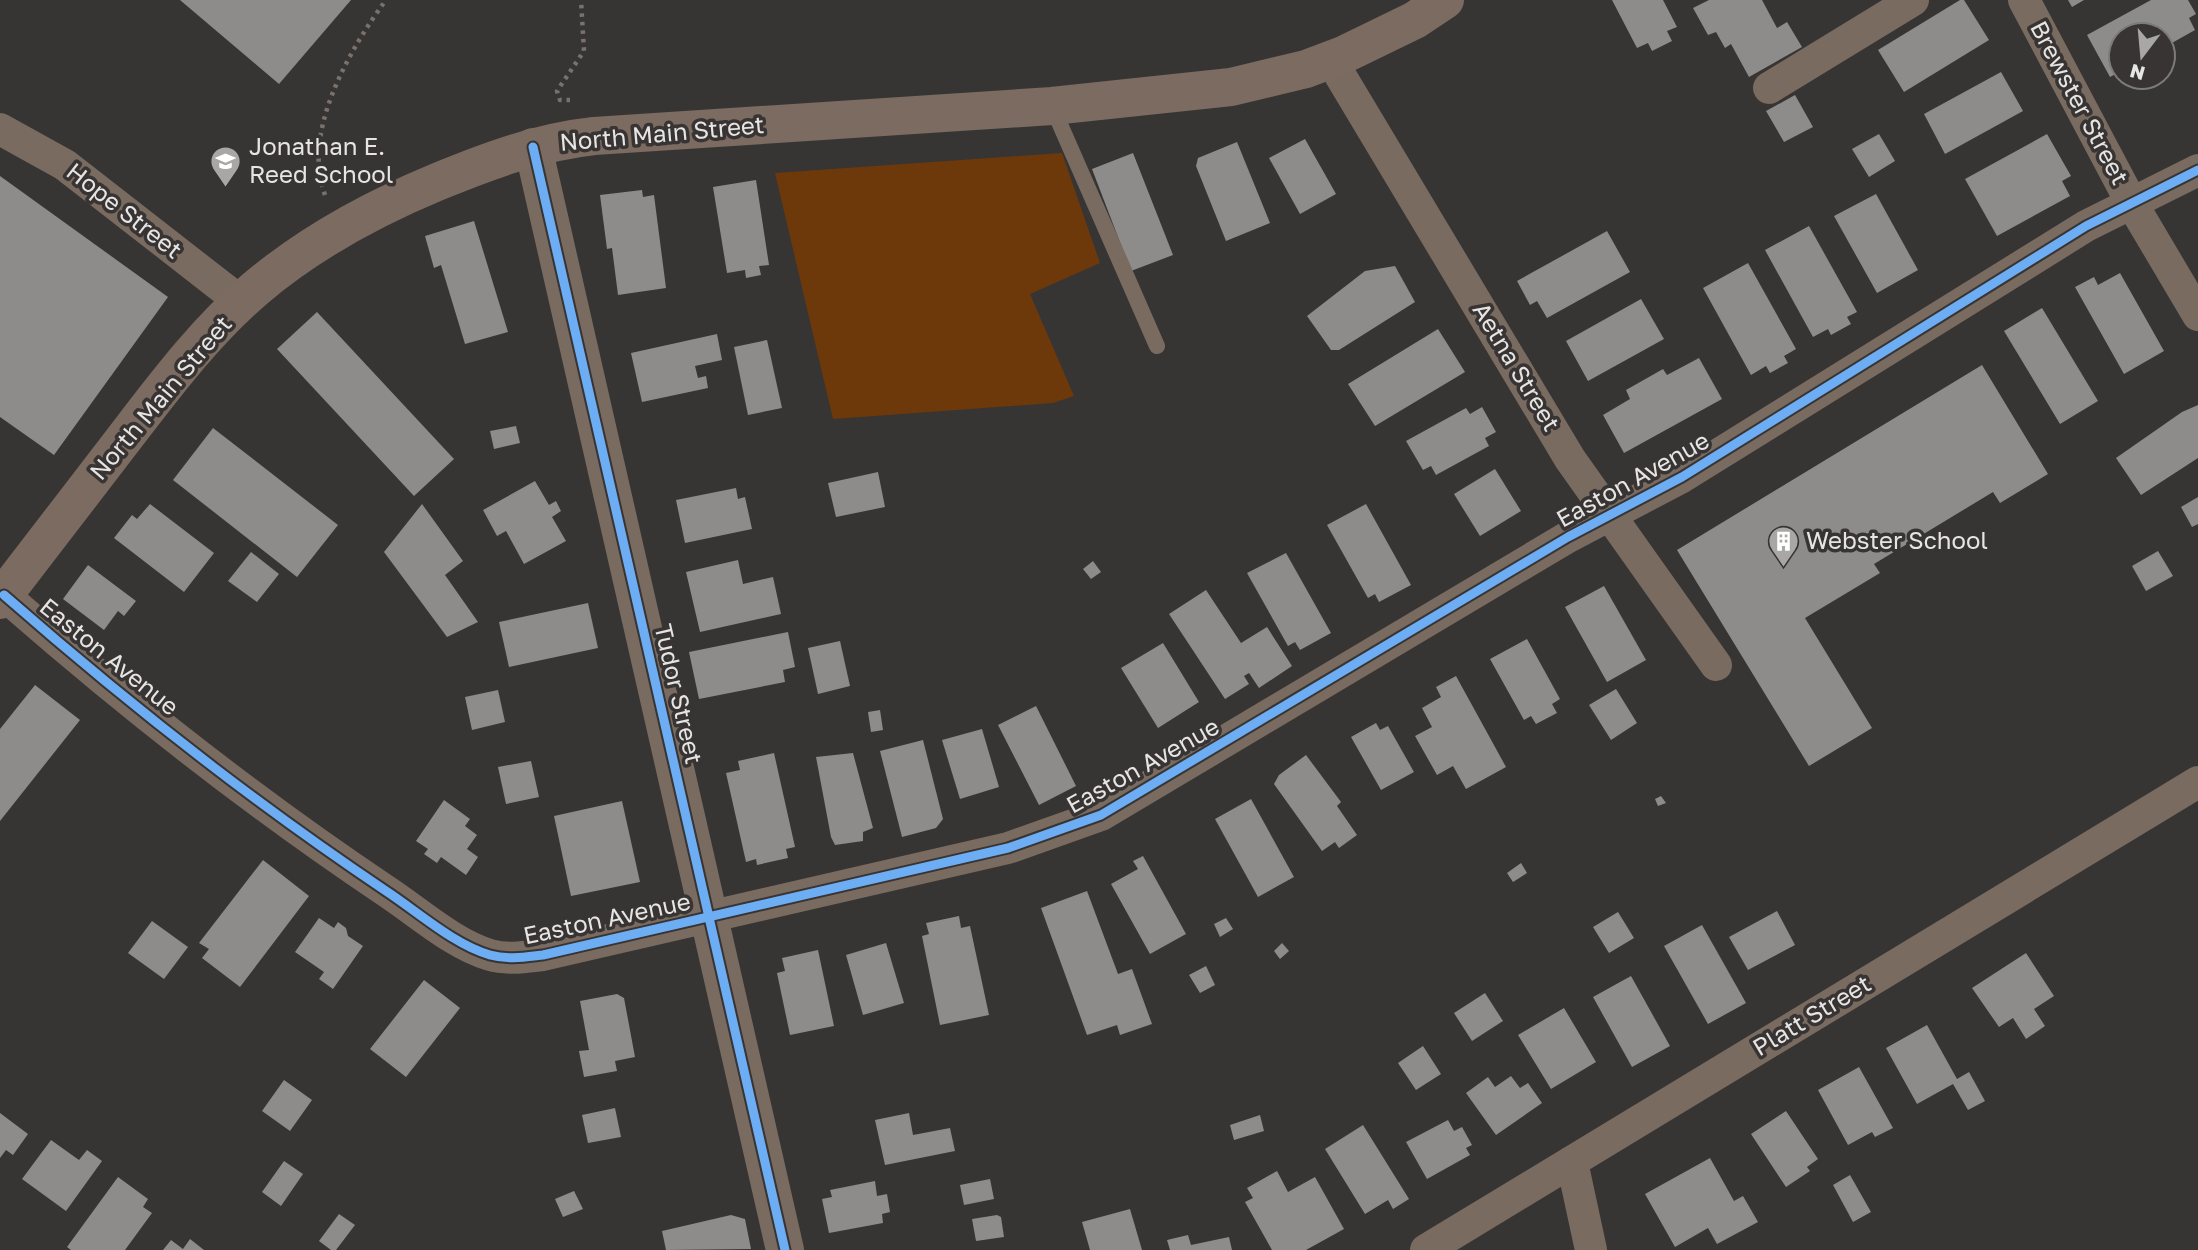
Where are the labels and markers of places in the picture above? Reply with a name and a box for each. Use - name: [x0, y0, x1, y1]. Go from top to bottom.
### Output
- place label: Jonathan E. Reed School: [249, 131, 393, 188]
- school or university icon: Jonathan E. Reed School: [209, 144, 243, 188]
- building icon: Webster School: [1766, 524, 1800, 568]
- place label: Webster School: [1806, 525, 1988, 554]

